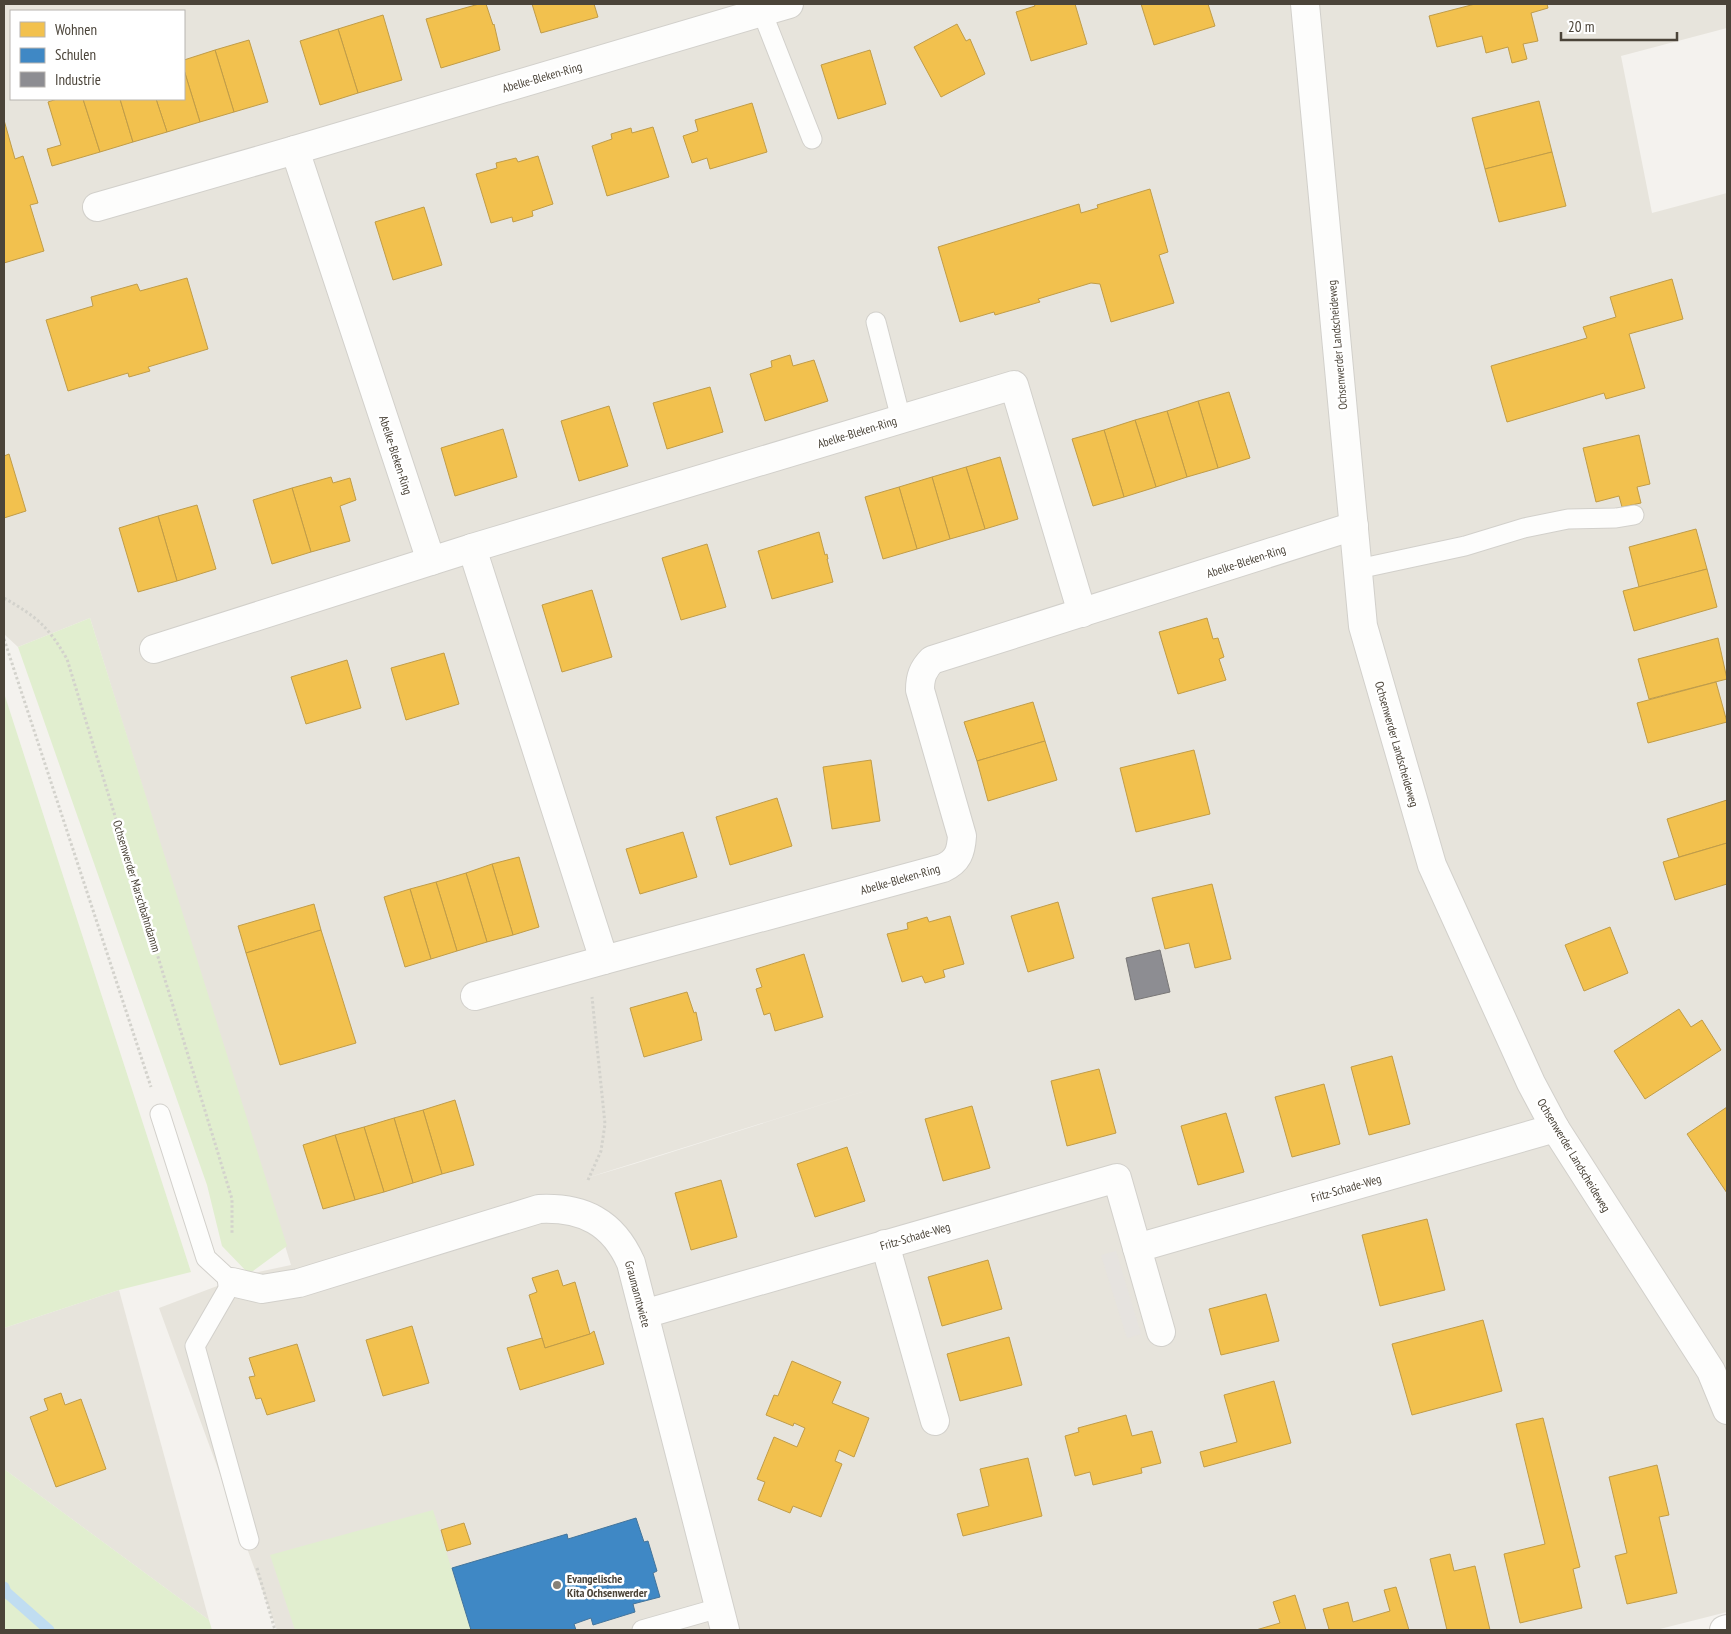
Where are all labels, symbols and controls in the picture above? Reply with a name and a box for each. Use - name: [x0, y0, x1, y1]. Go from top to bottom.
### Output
- legend: [10, 10, 185, 100]
- scale bar: [1561, 10, 1677, 42]
- text: 20 m: [1568, 17, 1594, 36]
- text: Wohnen: [55, 20, 97, 39]
- text: Schulen: [55, 45, 96, 64]
- street label: Abelke-Bleken-Ring: [500, 58, 584, 96]
- text: Industrie: [55, 70, 101, 89]
- street label: Ochsenwerder Landscheideweg: [1324, 280, 1350, 410]
- street label: Abelke-Bleken-Ring: [816, 413, 898, 451]
- street label: Abelke-Bleken-Ring: [376, 414, 416, 496]
- street label: Abelke-Bleken-Ring: [1205, 541, 1287, 581]
- street label: Ochsenwerder Landscheideweg: [1372, 679, 1422, 809]
- street label: Ochsenwerder Marschbahndamm: [110, 818, 164, 954]
- street label: Abelke-Bleken-Ring: [858, 860, 942, 898]
- street label: Ochsenwerder Landscheideweg: [1534, 1095, 1614, 1215]
- street label: Fritz-Schade-Weg: [1309, 1171, 1383, 1205]
- street label: Fritz-Schade-Weg: [878, 1219, 952, 1253]
- street label: Graumanntwiete: [622, 1259, 654, 1329]
- place label: Evangelische Kita Ochsenwerder: [567, 1571, 648, 1600]
- marker: Evangelische Kita Ochsenwerder: [551, 1579, 563, 1591]

